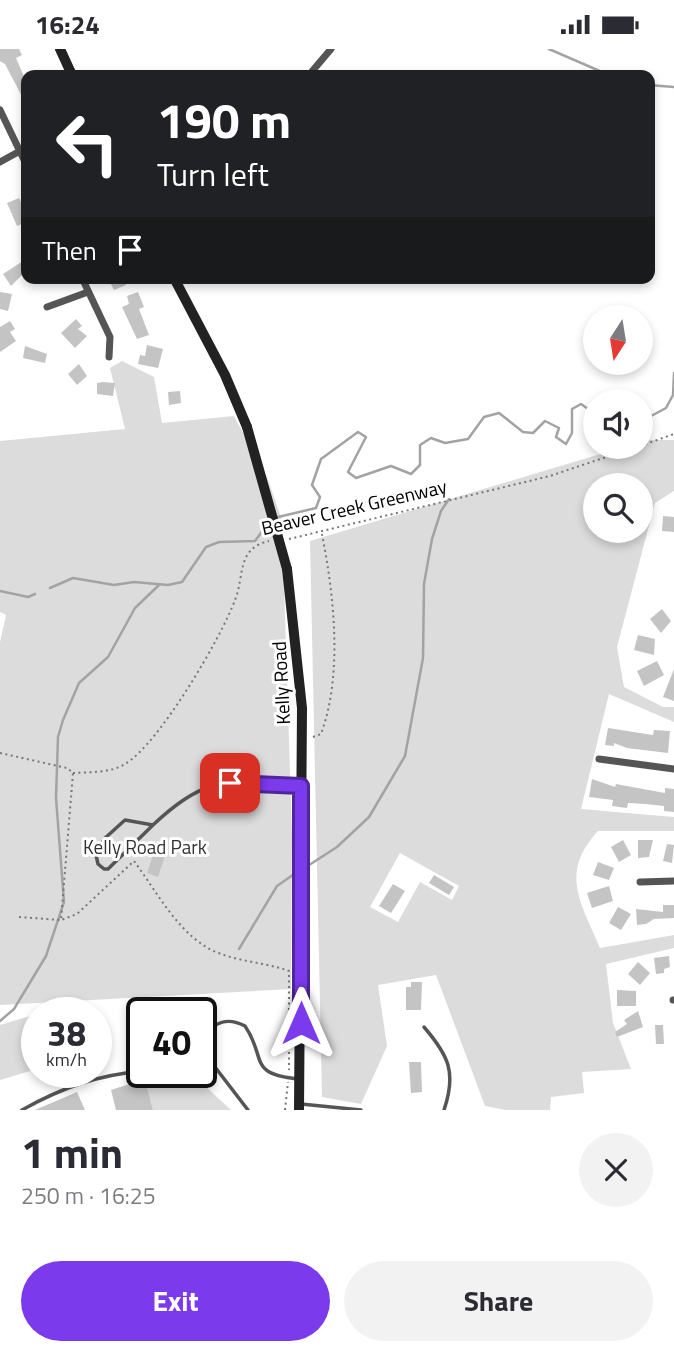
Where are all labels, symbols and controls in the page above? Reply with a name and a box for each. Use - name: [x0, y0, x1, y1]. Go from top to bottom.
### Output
- text: 16:24: [35, 5, 100, 44]
- text: 190 m: [157, 82, 291, 157]
- icon: left: [42, 98, 133, 189]
- text: Turn left: [157, 150, 269, 198]
- text: Then: [42, 231, 97, 270]
- icon: arrive: [111, 231, 149, 269]
- north arrow: [583, 305, 653, 375]
- map controls: [583, 305, 653, 543]
- button: sound: [583, 389, 653, 459]
- street label: Beaver Creek Greenway: [258, 471, 449, 542]
- button: search: [583, 473, 653, 543]
- street label: Kelly Road: [264, 641, 297, 725]
- pin: [200, 753, 260, 813]
- icon: arrive: [211, 764, 249, 802]
- park label: Kelly Road Park: [83, 832, 207, 861]
- position arrow: [264, 986, 338, 1060]
- speed limit sign: 40: [126, 997, 217, 1088]
- text: 38: [47, 1006, 86, 1060]
- text: km/h: [46, 1046, 87, 1073]
- text: 1 min: [21, 1120, 123, 1184]
- button: close: [579, 1133, 653, 1207]
- text: 250 m · 16:25: [21, 1178, 156, 1213]
- button: Exit: [21, 1261, 330, 1341]
- button: Share: [344, 1261, 653, 1341]

